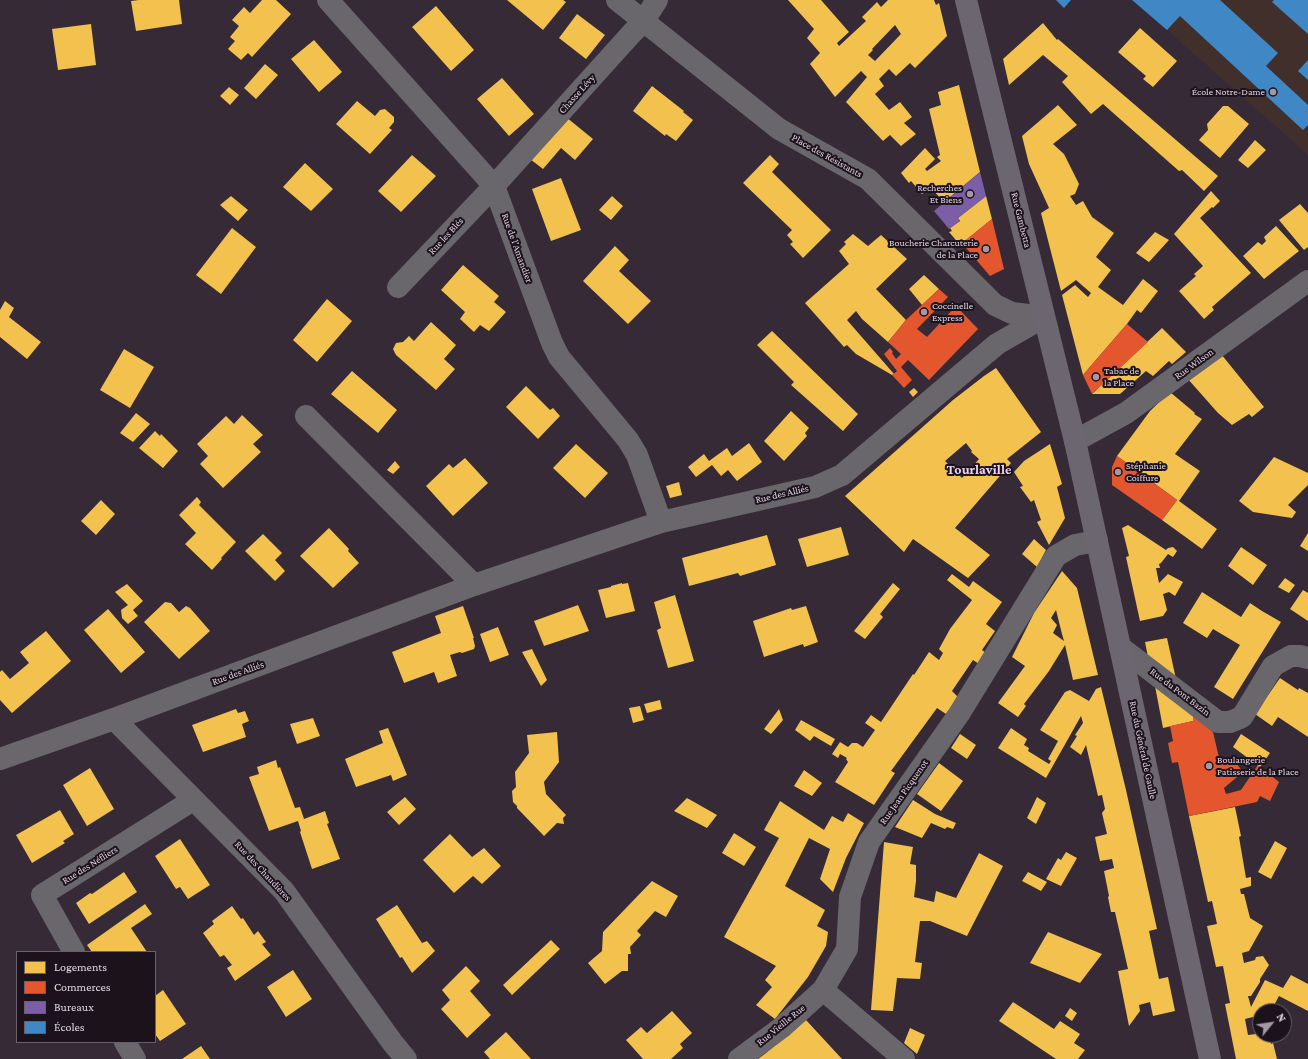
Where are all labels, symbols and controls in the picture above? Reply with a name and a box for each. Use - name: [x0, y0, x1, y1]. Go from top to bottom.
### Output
- street label: Chasse Lévy: [556, 72, 598, 116]
- place label: École Notre-Dame: [1192, 86, 1265, 98]
- marker: École Notre-Dame: [1268, 87, 1278, 97]
- street label: Place des Résistants: [790, 132, 864, 180]
- place label: Recherches Et Biens: [917, 182, 962, 206]
- marker: Recherches Et Biens: [965, 189, 975, 199]
- street label: Rue Gambetta: [1008, 191, 1034, 249]
- street label: Rue de l'Amandier: [499, 212, 535, 284]
- street label: Rue les Blés: [426, 215, 466, 257]
- place label: Boucherie Charcuterie de la Place: [889, 237, 978, 260]
- marker: Boucherie Charcuterie de la Place: [981, 244, 991, 254]
- place label: Coccinelle Express: [932, 300, 973, 324]
- marker: Coccinelle Express: [919, 307, 929, 317]
- street label: Rue Wilson: [1172, 346, 1216, 382]
- place label: Tabac de la Place: [1104, 365, 1139, 388]
- marker: Tabac de la Place: [1091, 372, 1101, 382]
- place label: Stéphanie Coiffure: [1126, 460, 1166, 484]
- district label: Tourlaville: [947, 462, 1011, 478]
- marker: Stéphanie Coiffure: [1113, 467, 1123, 477]
- street label: Rue des Alliés: [754, 482, 810, 506]
- street label: Rue des Alliés: [210, 658, 266, 688]
- street label: Rue du Pont Bazin: [1148, 666, 1212, 718]
- street label: Rue du Général de Gaulle: [1127, 700, 1159, 800]
- place label: Boulangerie Patisserie de la Place: [1217, 754, 1299, 778]
- street label: Rue Jean Picquenot: [877, 757, 931, 827]
- marker: Boulangerie Patisserie de la Place: [1204, 761, 1214, 771]
- street label: Rue des Chaudières: [232, 839, 294, 903]
- street label: Rue des Néfliers: [60, 843, 120, 887]
- legend: [16, 951, 156, 1043]
- text: Logements: [54, 960, 107, 974]
- text: Commerces: [54, 980, 110, 994]
- text: Bureaux: [54, 1000, 94, 1014]
- street label: Rue Vieille Rue: [754, 1002, 808, 1048]
- north arrow: [1252, 1003, 1292, 1043]
- text: N: [1274, 1011, 1289, 1024]
- text: Écoles: [54, 1020, 85, 1034]

